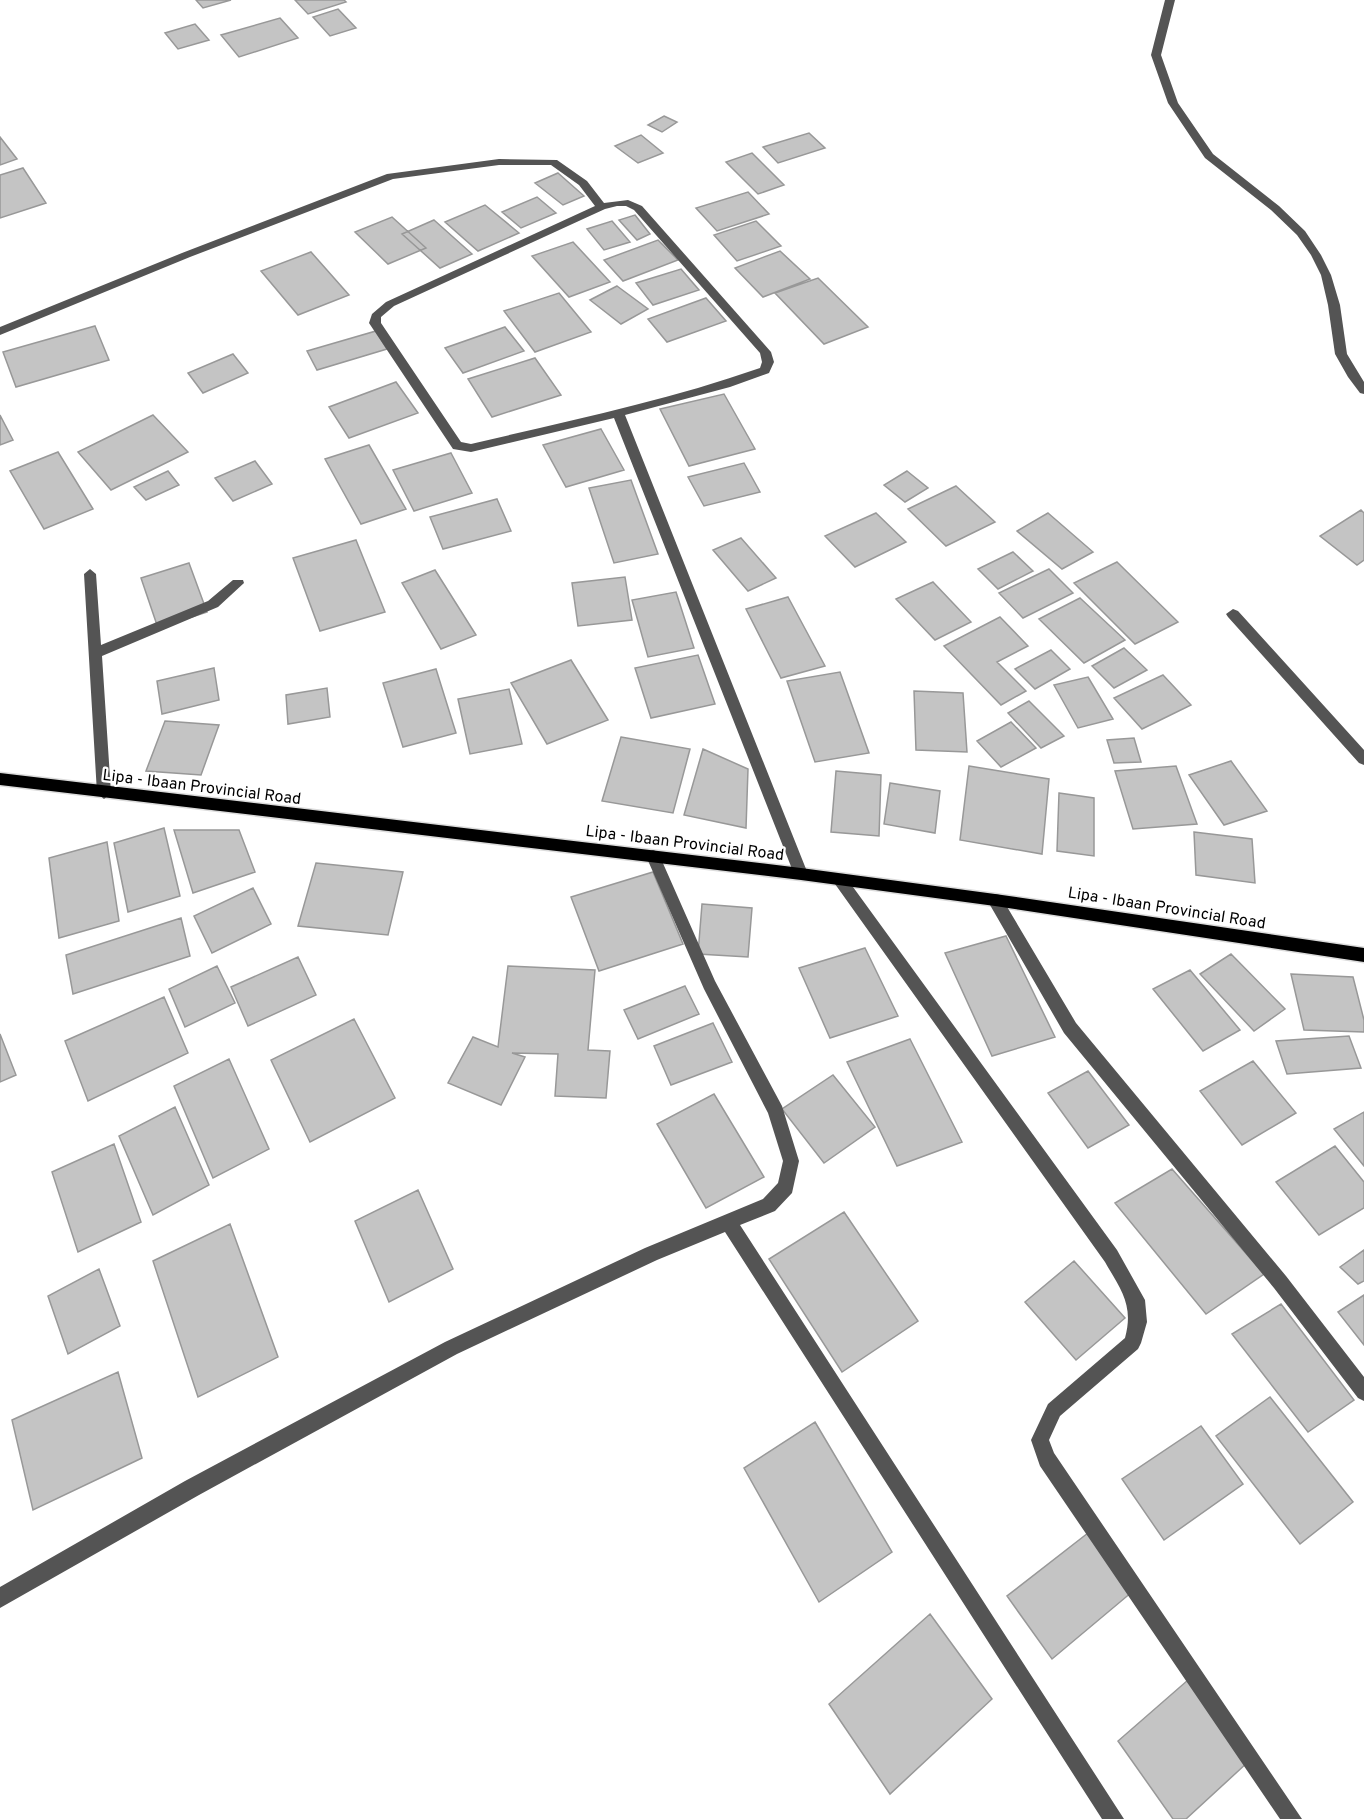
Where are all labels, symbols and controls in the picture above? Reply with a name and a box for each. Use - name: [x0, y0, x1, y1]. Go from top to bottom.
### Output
- street label: Lipa - Ibaan Provincial Road: [101, 766, 302, 810]
- street label: Lipa - Ibaan Provincial Road: [584, 822, 785, 866]
- street label: Lipa - Ibaan Provincial Road: [1066, 883, 1267, 934]

